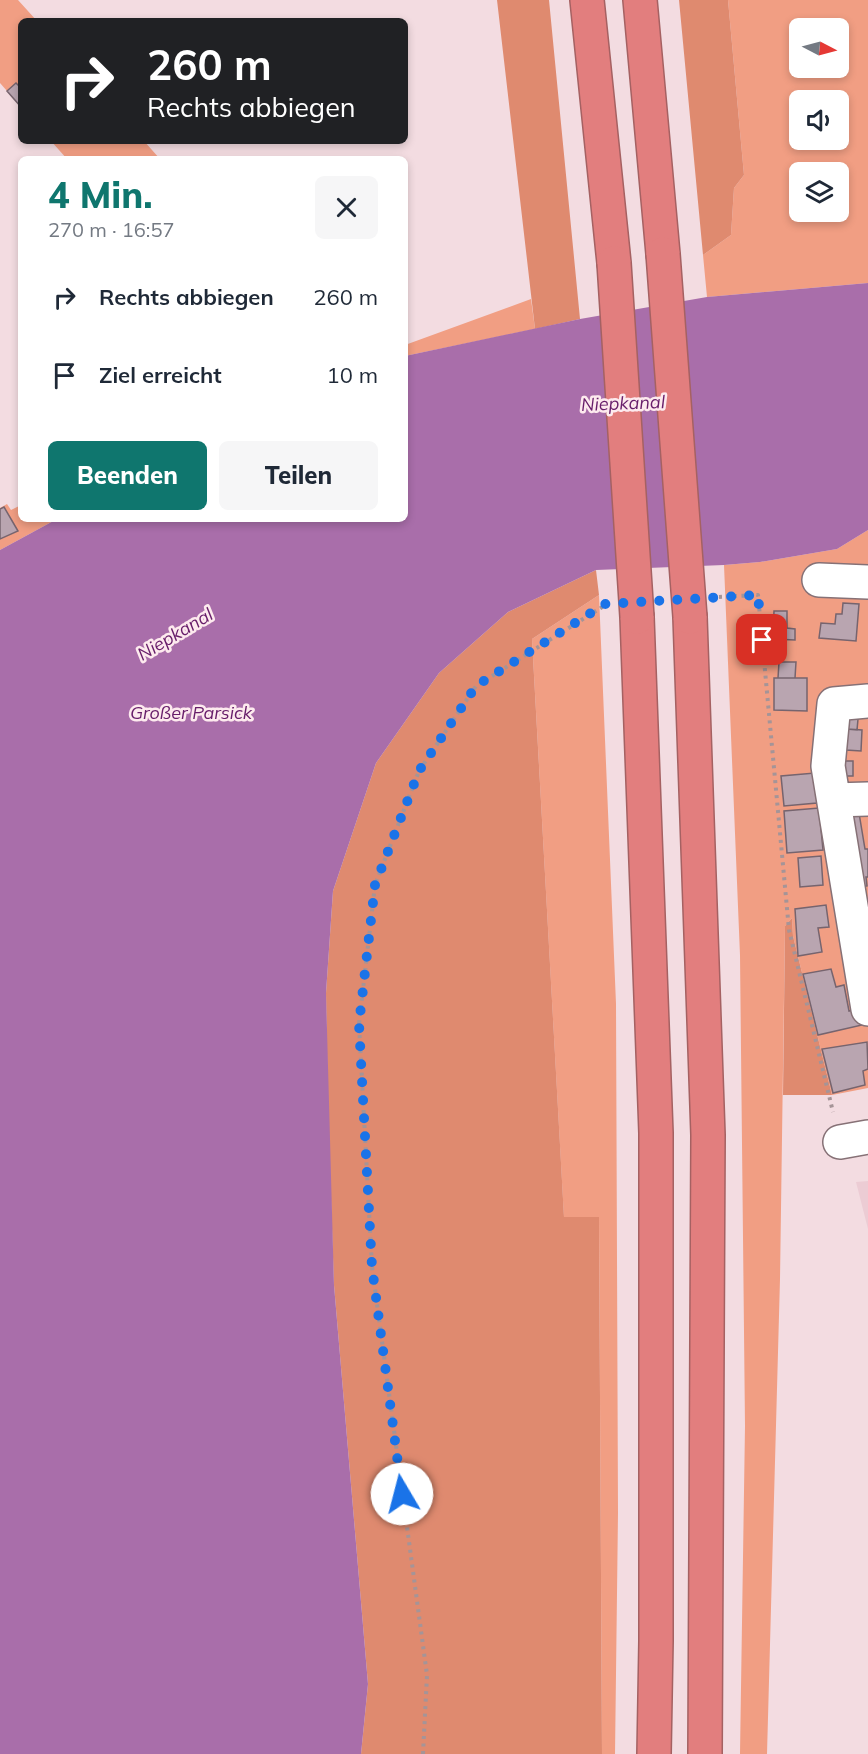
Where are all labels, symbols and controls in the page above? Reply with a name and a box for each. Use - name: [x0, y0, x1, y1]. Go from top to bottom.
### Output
- north arrow: [789, 18, 849, 78]
- map controls: [789, 18, 849, 222]
- text: 260 m: [147, 38, 272, 91]
- icon: right: [48, 42, 126, 120]
- text: Rechts abbiegen: [147, 90, 356, 124]
- button: sound: [789, 90, 849, 150]
- button: layers: [789, 162, 849, 222]
- text: 4 Min.: [48, 172, 153, 217]
- button: close: [315, 176, 378, 239]
- text: 270 m · 16:57: [48, 217, 174, 242]
- icon: right: [48, 281, 81, 314]
- text: Rechts abbiegen: [99, 283, 274, 311]
- text: 260 m: [313, 283, 378, 311]
- icon: arrive: [48, 359, 81, 392]
- text: Ziel erreicht: [99, 361, 222, 389]
- text: 10 m: [327, 361, 378, 389]
- water label: Niepkanal: [581, 390, 666, 416]
- button: Beenden: [48, 441, 207, 510]
- button: Teilen: [219, 441, 378, 510]
- water label: Niepkanal: [133, 602, 218, 665]
- pin: [736, 614, 787, 665]
- icon: arrive: [745, 623, 778, 656]
- water label: Großer Parsick: [130, 701, 253, 724]
- position arrow: [370, 1462, 434, 1526]

